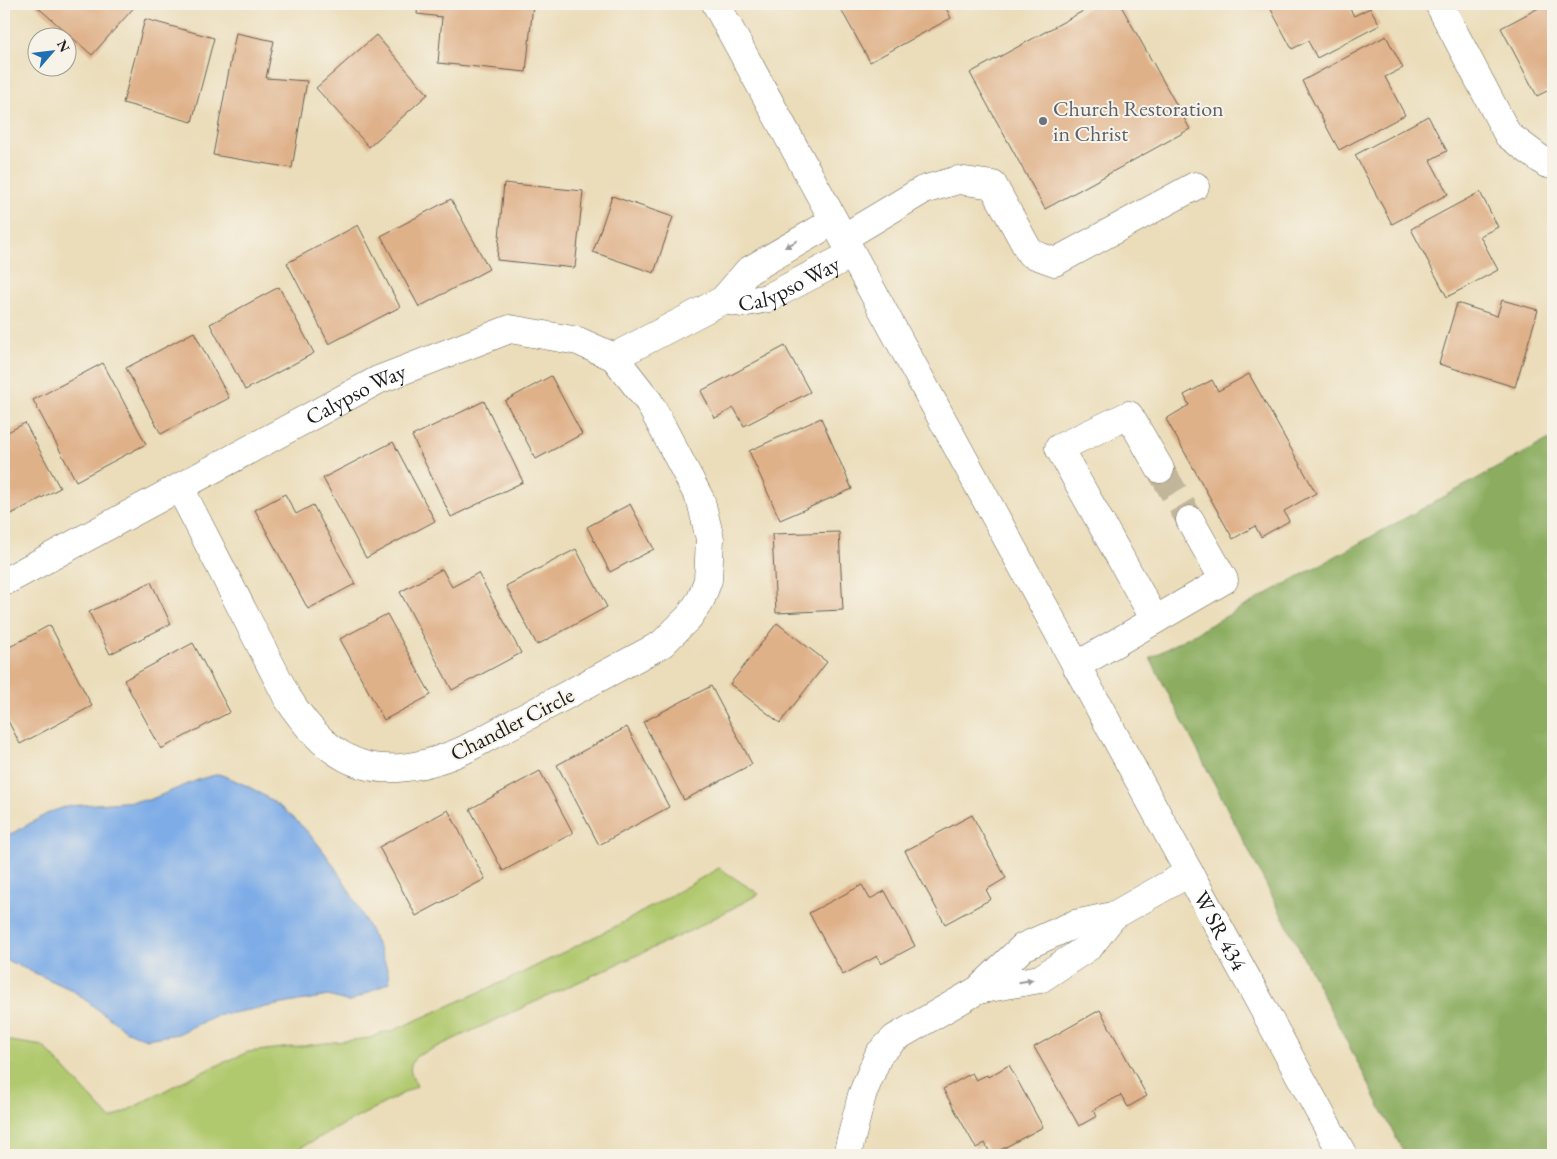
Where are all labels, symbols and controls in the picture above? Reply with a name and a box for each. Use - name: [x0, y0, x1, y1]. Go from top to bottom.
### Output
- north arrow: [28, 28, 78, 78]
- text: N: [53, 37, 74, 56]
- place label: Church Restoration in Christ: [1053, 94, 1224, 148]
- marker: Church Restoration in Christ: [1037, 115, 1049, 127]
- one-way arrow: [785, 240, 798, 249]
- street label: Calypso Way: [735, 248, 845, 318]
- street label: Calypso Way: [300, 356, 410, 431]
- street label: Chandler Circle: [445, 680, 579, 768]
- street label: W SR 434: [1187, 886, 1254, 976]
- one-way arrow: [1019, 977, 1035, 985]

